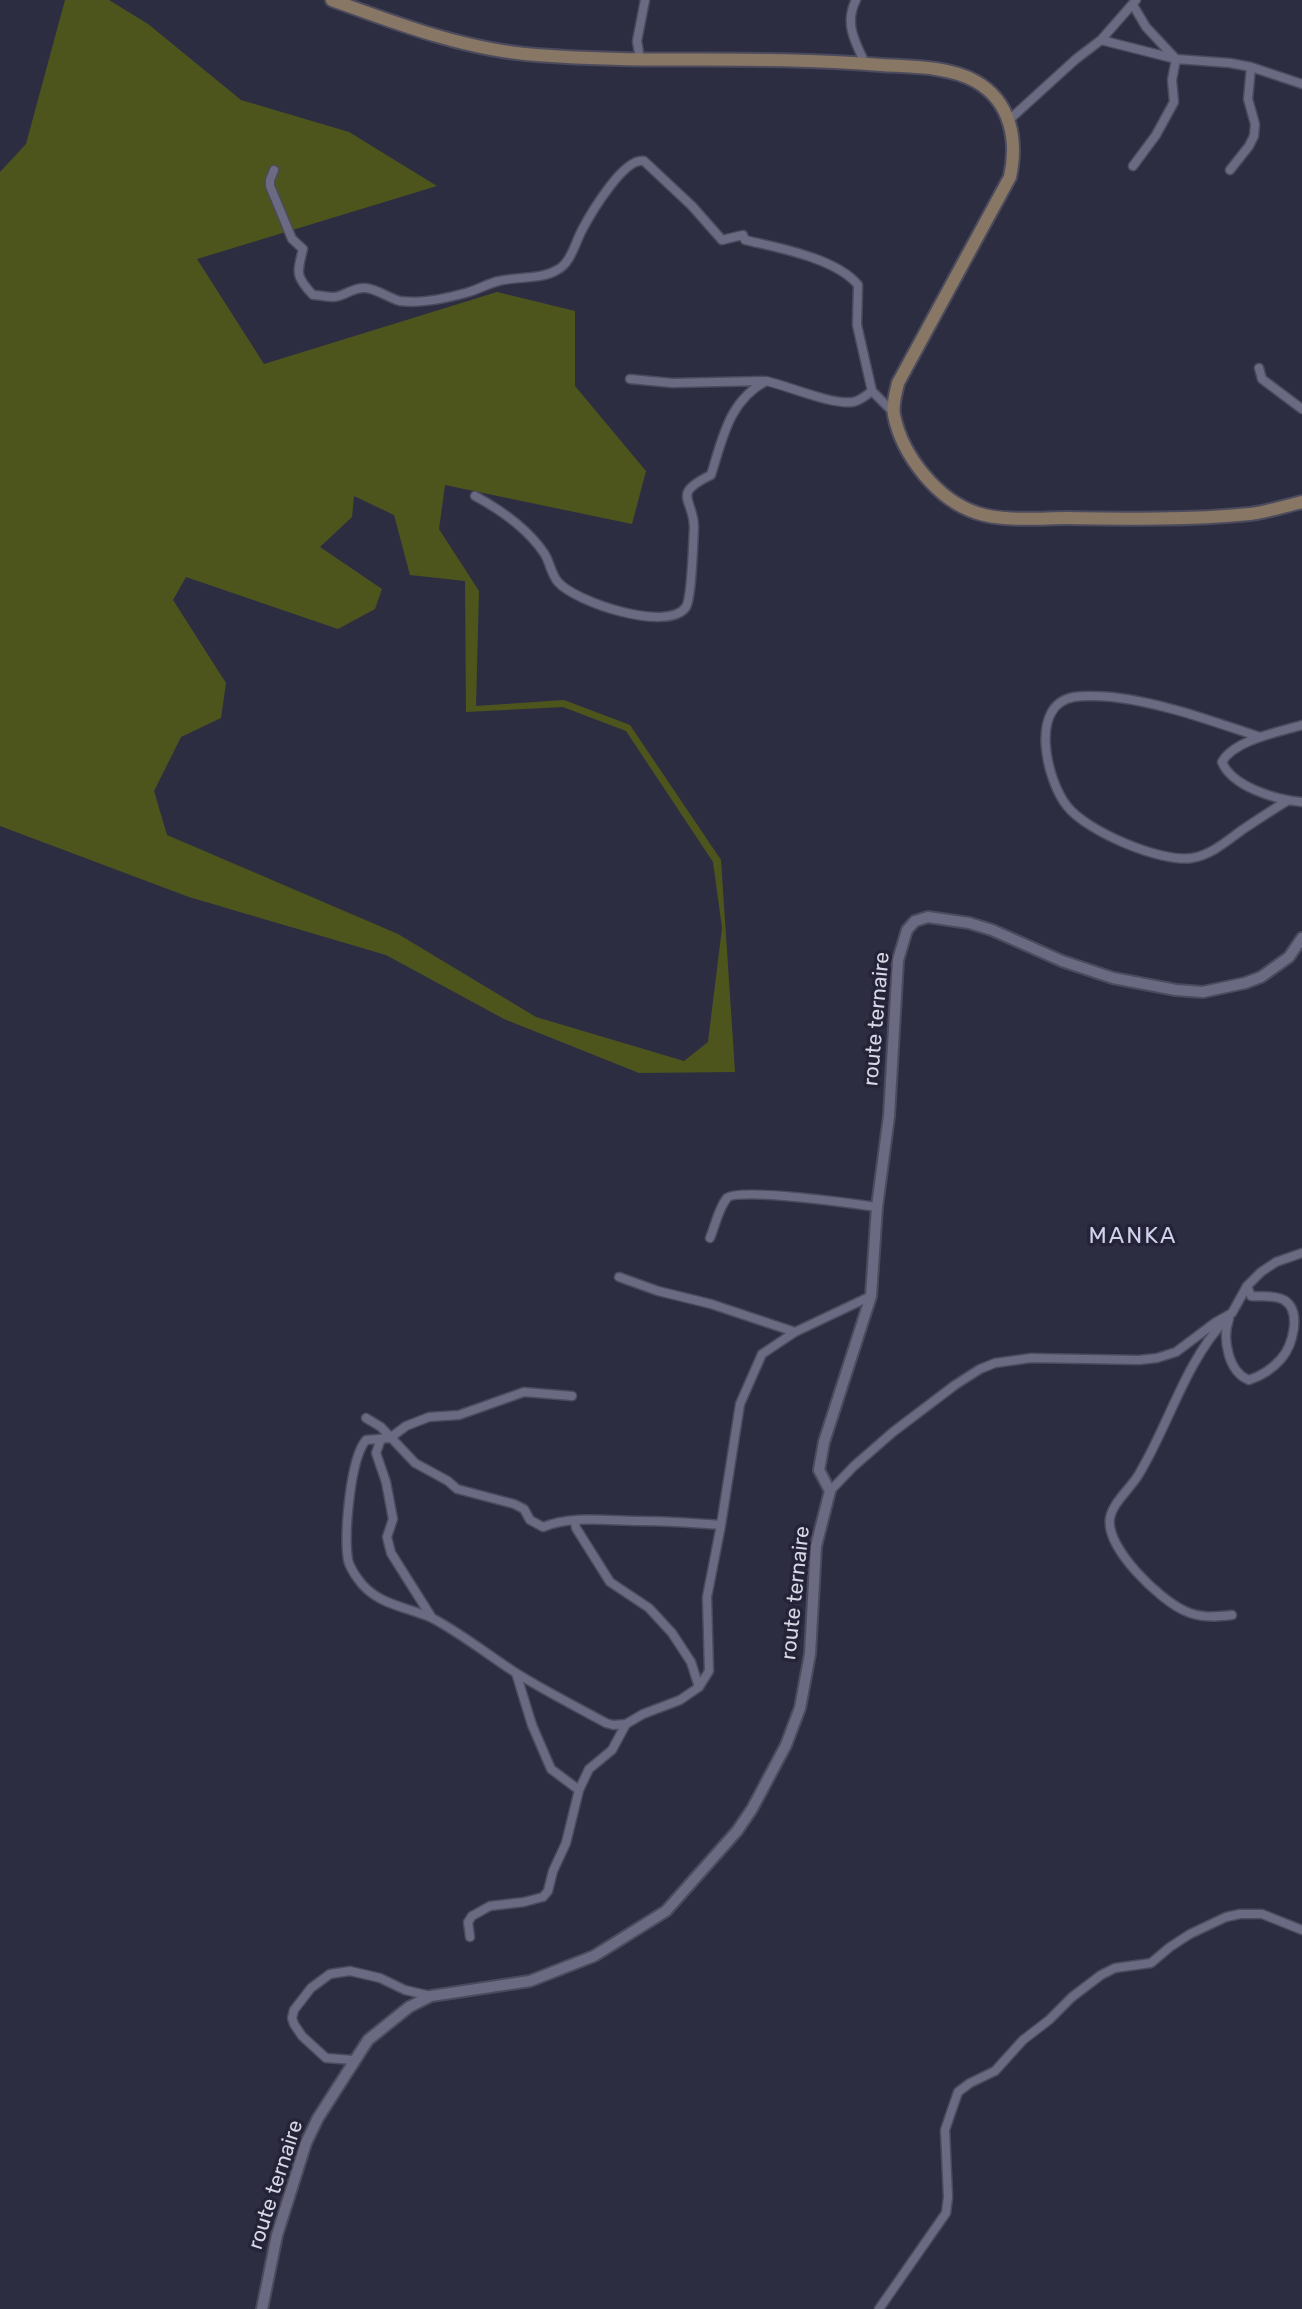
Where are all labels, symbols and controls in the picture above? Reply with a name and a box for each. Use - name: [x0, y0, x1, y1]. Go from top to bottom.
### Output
- street label: route ternaire: [859, 951, 895, 1087]
- district label: MANKA: [1089, 1222, 1177, 1250]
- street label: route ternaire: [776, 1525, 816, 1661]
- street label: route ternaire: [243, 2117, 309, 2253]

